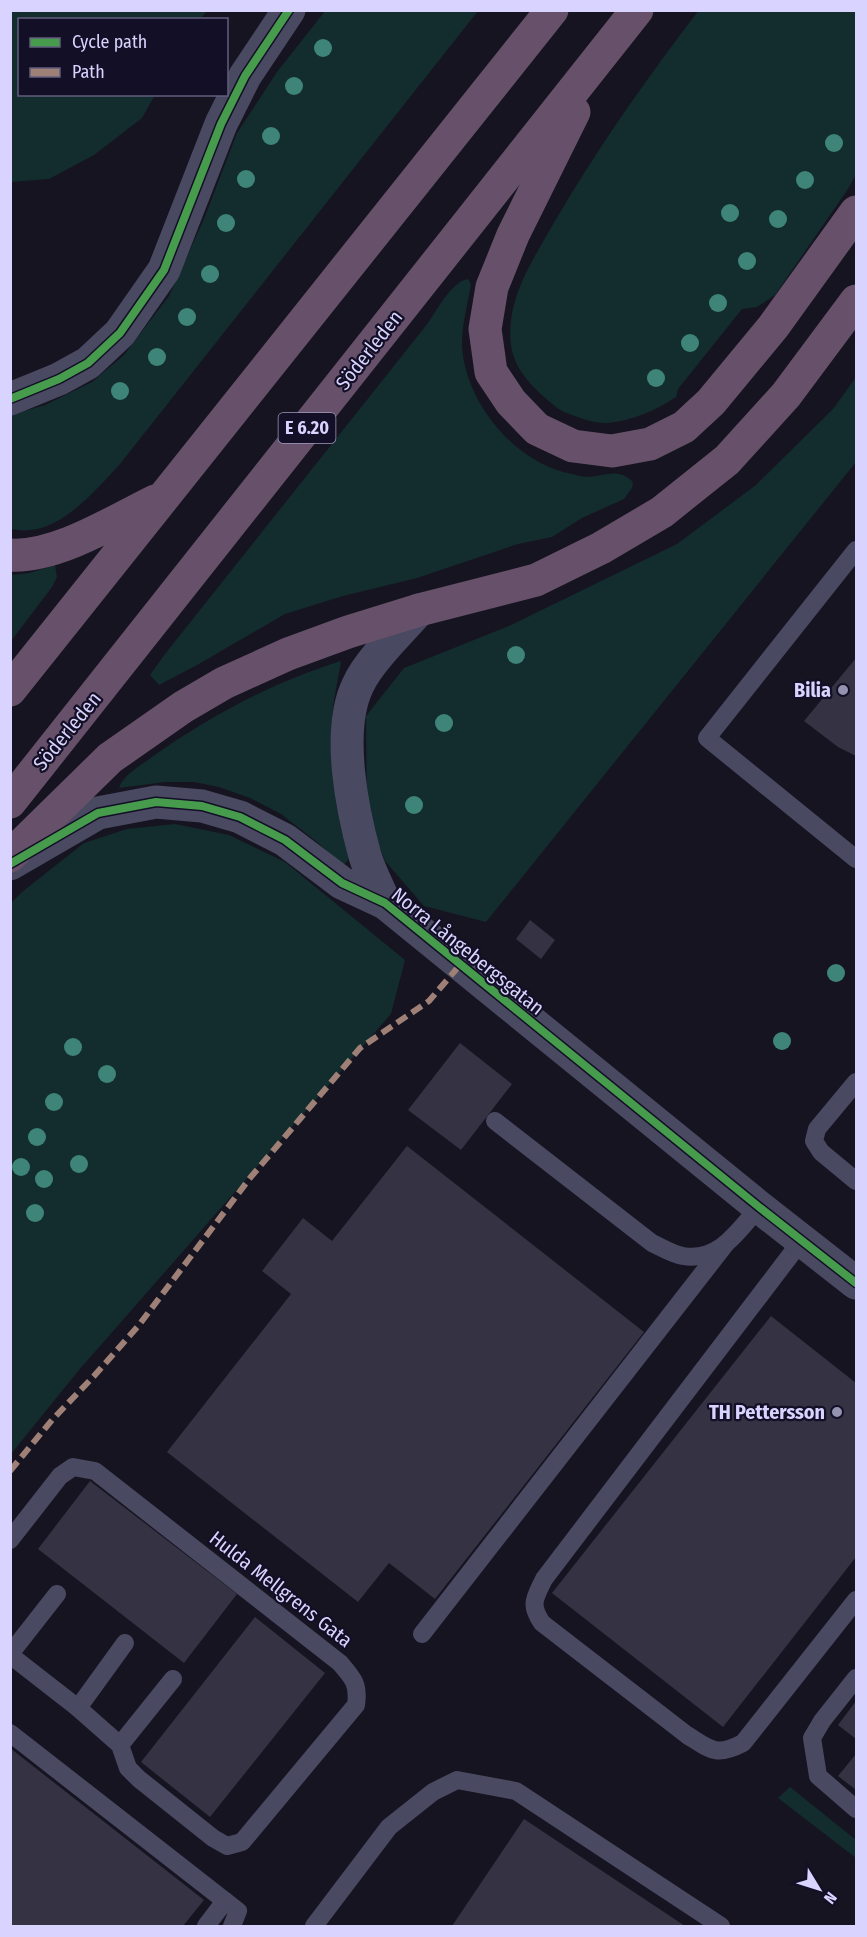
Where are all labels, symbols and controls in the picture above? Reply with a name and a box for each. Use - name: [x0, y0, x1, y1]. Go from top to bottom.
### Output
- legend: [18, 18, 228, 96]
- text: Cycle path: [72, 31, 147, 53]
- text: Path: [72, 61, 105, 83]
- street label: Söderleden: [331, 305, 407, 395]
- road number: E 6.20: [278, 413, 336, 443]
- place label: Bilia: [794, 678, 831, 702]
- marker: Bilia: [836, 683, 850, 697]
- street label: Söderleden: [28, 687, 106, 775]
- street label: Norra Långebergsgatan: [387, 882, 549, 1020]
- place label: TH Pettersson: [709, 1400, 825, 1424]
- marker: TH Pettersson: [830, 1405, 844, 1419]
- street label: Hulda Mellgrens Gata: [205, 1526, 357, 1652]
- north arrow: [789, 1859, 849, 1919]
- text: N: [820, 1888, 841, 1908]

